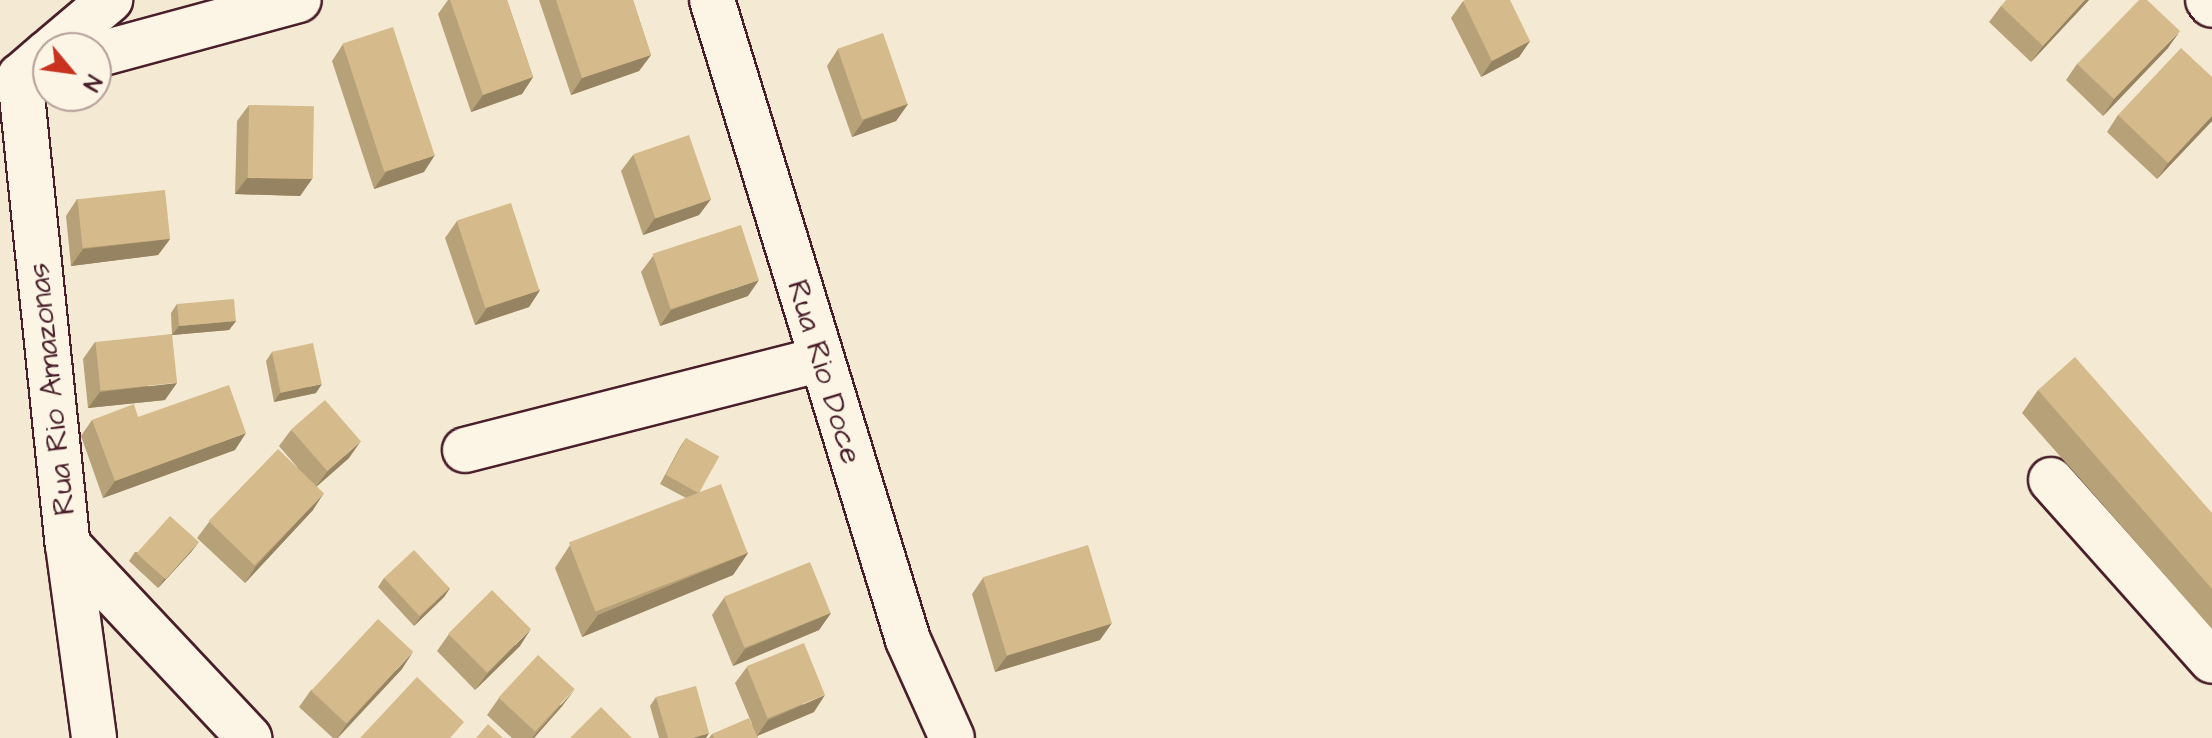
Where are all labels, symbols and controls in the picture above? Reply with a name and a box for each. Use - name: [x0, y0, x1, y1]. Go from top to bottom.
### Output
- north arrow: [32, 32, 112, 112]
- text: N: [75, 69, 109, 96]
- street label: Rua Rio Amazonas: [21, 261, 83, 517]
- street label: Rua Rio Doce: [779, 276, 869, 468]

